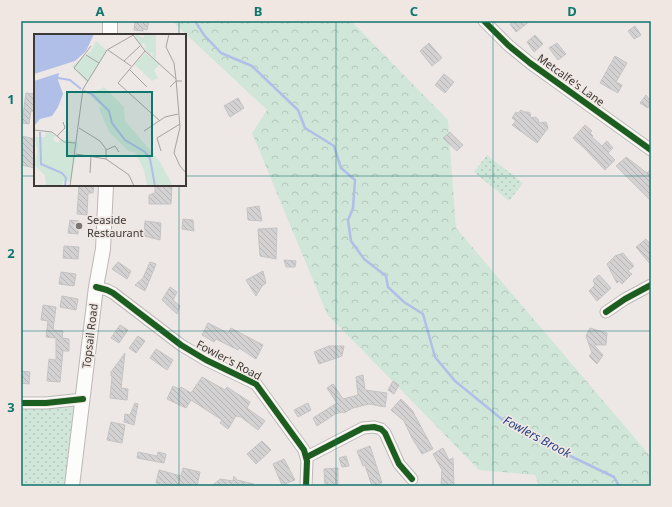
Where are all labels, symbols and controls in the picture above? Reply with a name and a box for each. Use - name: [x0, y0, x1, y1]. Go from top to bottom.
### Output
- text: A: [96, 2, 105, 20]
- text: B: [254, 2, 262, 20]
- text: C: [410, 2, 418, 20]
- text: D: [567, 2, 577, 20]
- inset map: [34, 34, 186, 186]
- street label: Metcalfe's Lane: [535, 50, 608, 109]
- text: 1: [7, 90, 15, 108]
- place label: Seaside Restaurant: [87, 212, 144, 240]
- marker: Seaside Restaurant: [74, 221, 84, 231]
- text: 2: [7, 244, 15, 262]
- street label: Topsail Road: [78, 303, 101, 369]
- street label: Fowler's Road: [194, 336, 264, 383]
- text: 3: [7, 398, 15, 416]
- water label: Fowlers Brook: [500, 412, 575, 462]

